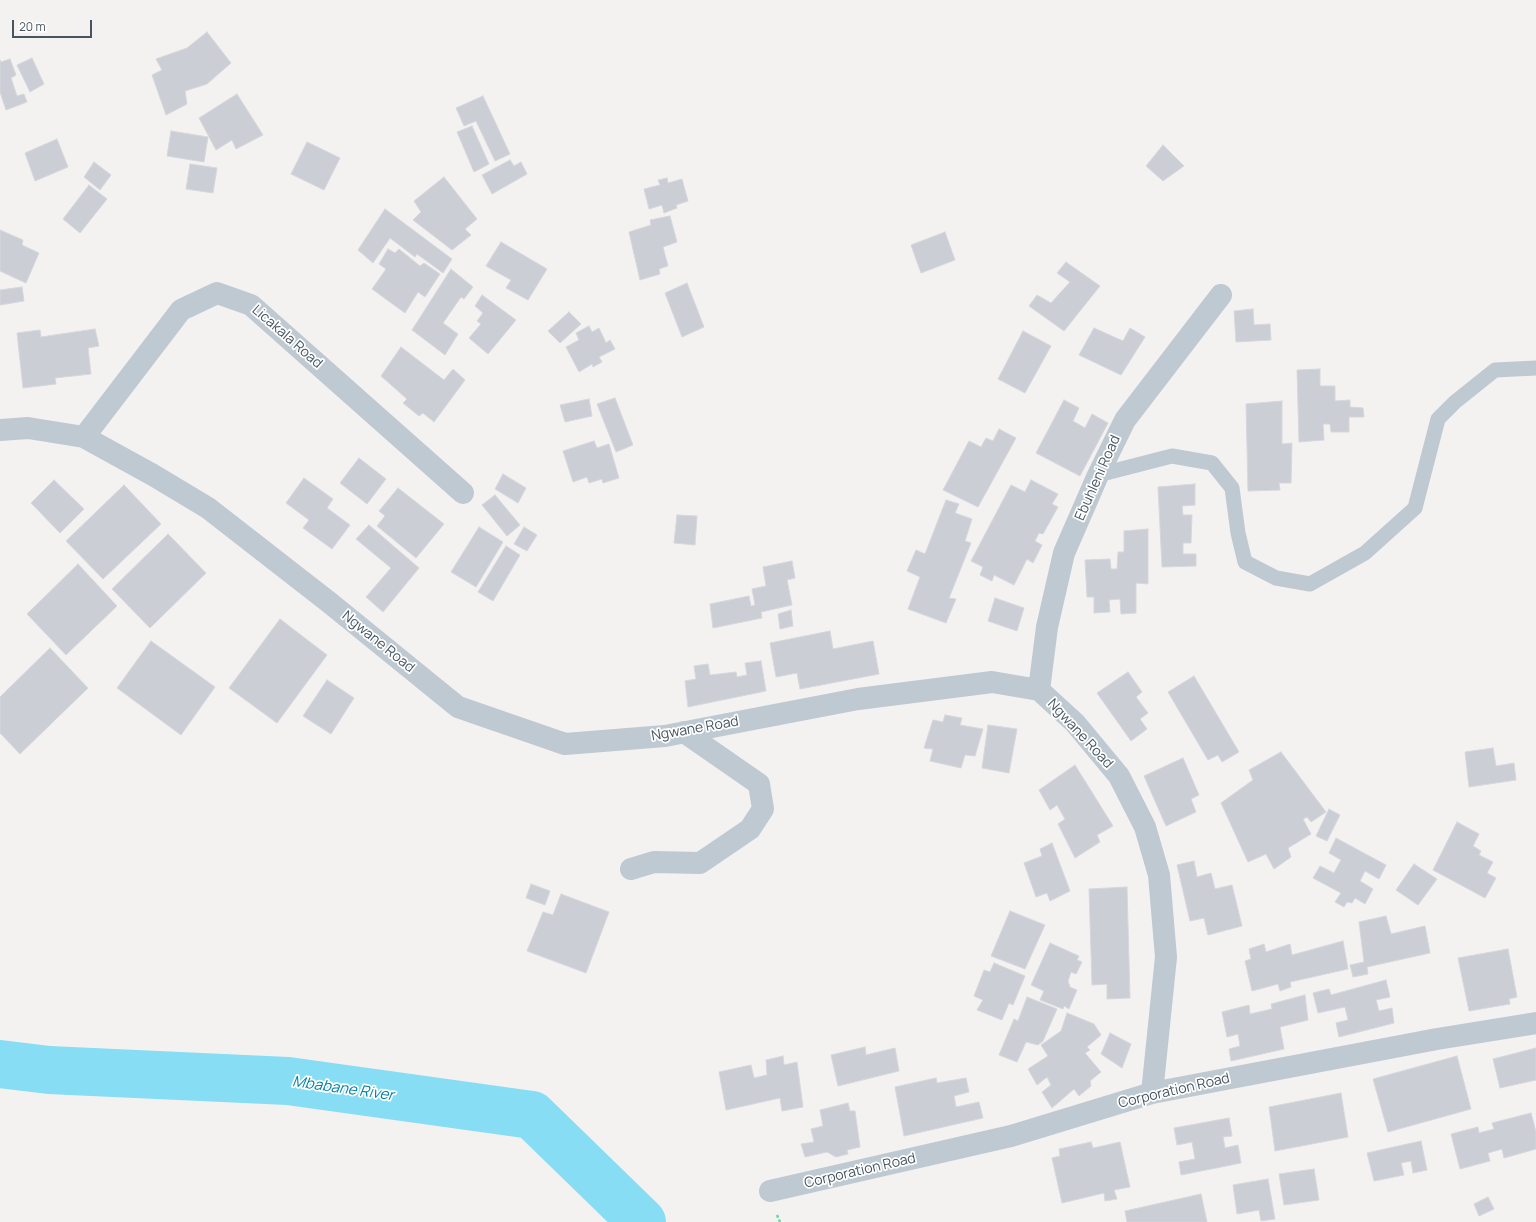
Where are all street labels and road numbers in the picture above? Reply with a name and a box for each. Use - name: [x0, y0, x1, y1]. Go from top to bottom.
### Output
- street label: Licakala Road: [248, 302, 326, 372]
- street label: Ebuhleni Road: [1072, 433, 1124, 523]
- street label: Ngwane Road: [338, 608, 418, 676]
- street label: Ngwane Road: [1044, 696, 1116, 772]
- street label: Ngwane Road: [650, 713, 740, 745]
- street label: Corporation Road: [1117, 1070, 1231, 1112]
- street label: Corporation Road: [803, 1150, 917, 1192]

